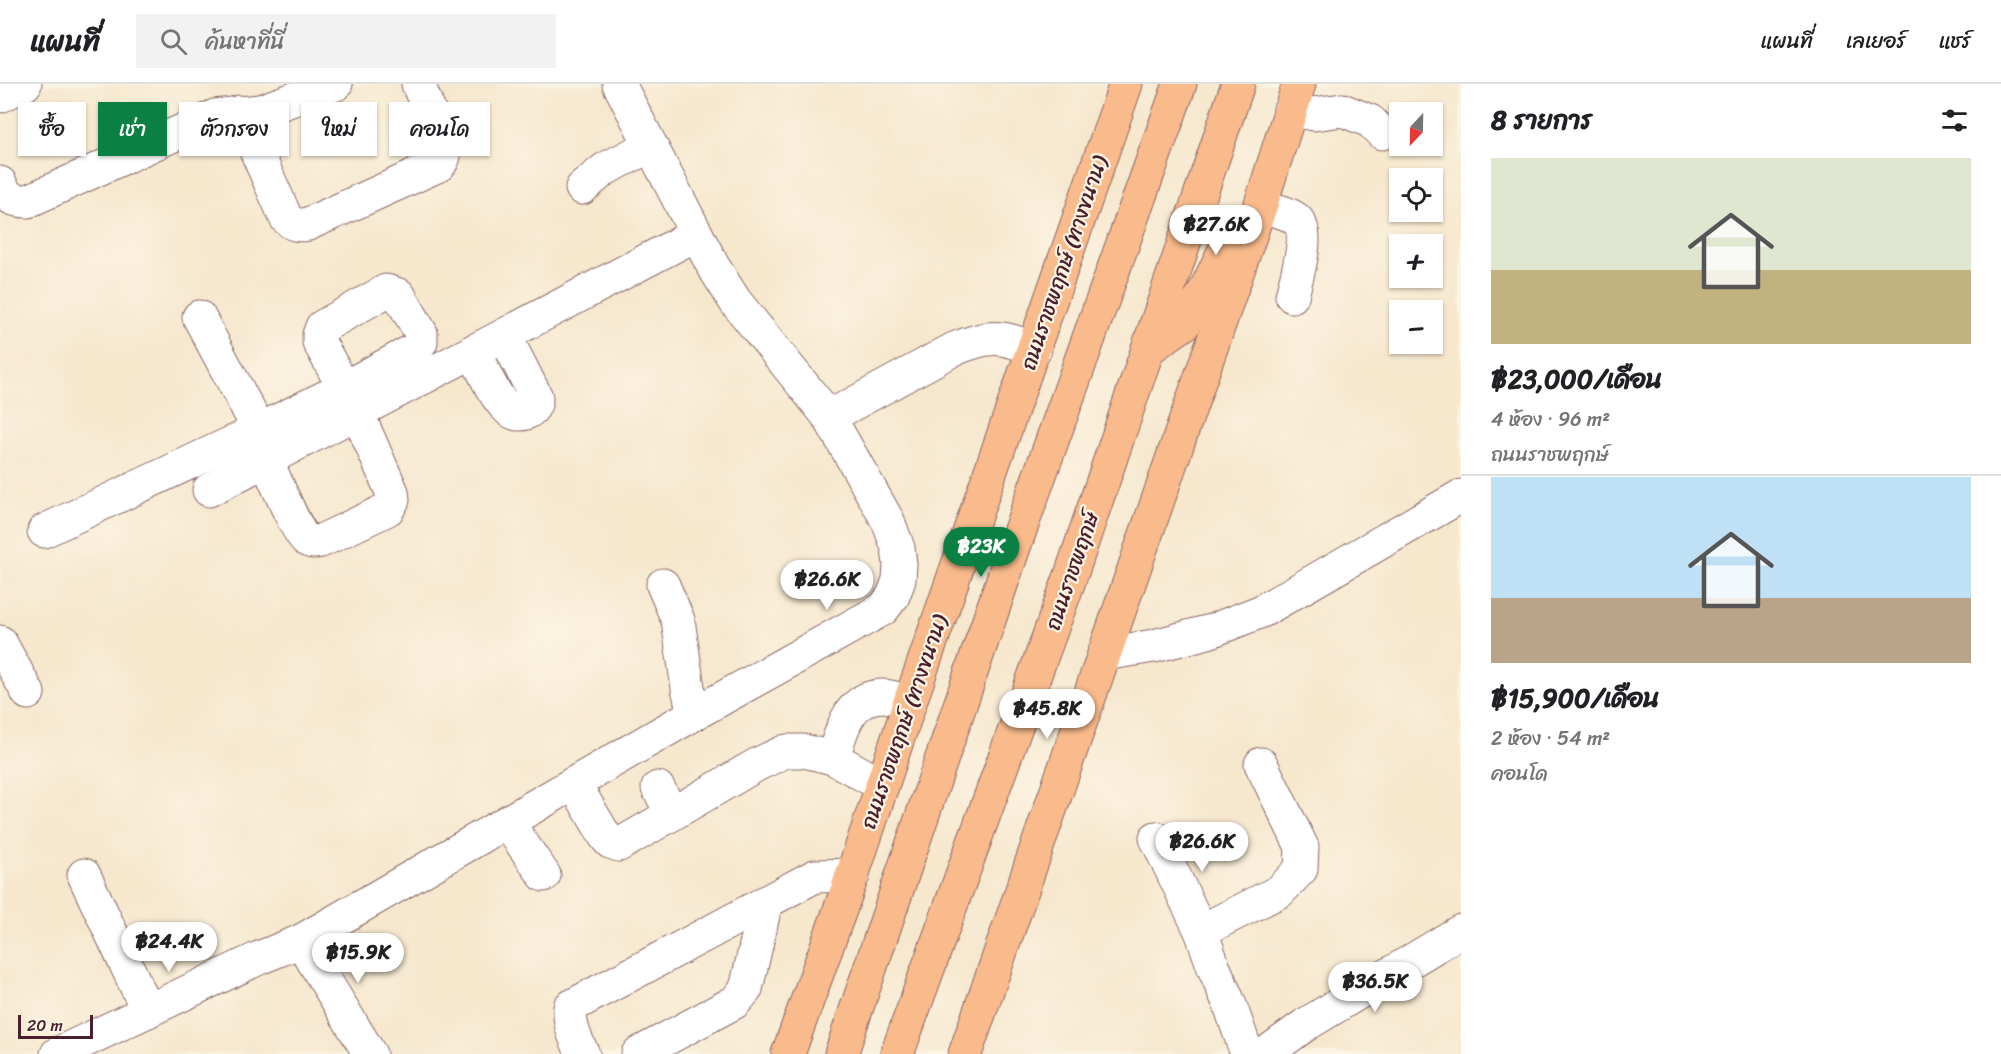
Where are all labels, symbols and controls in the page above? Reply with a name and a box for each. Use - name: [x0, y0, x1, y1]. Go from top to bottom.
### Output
- search box: [136, 14, 556, 68]
- text: แผนที่: [30, 17, 100, 66]
- text: ค้นหาที่นี่: [205, 22, 285, 61]
- text: แผนที่: [1761, 22, 1813, 60]
- text: เลเยอร์: [1846, 22, 1906, 60]
- text: แชร์: [1939, 22, 1971, 60]
- icon: search: [157, 25, 190, 58]
- text: 8 รายการ: [1491, 97, 1592, 143]
- chip: ซื้อ: [18, 102, 86, 156]
- chip: เช่า: [98, 102, 167, 156]
- chip: ตัวกรอง: [179, 102, 289, 156]
- chip: ใหม่: [301, 102, 377, 156]
- chip: คอนโด: [389, 102, 490, 156]
- north arrow: [1389, 102, 1443, 156]
- map controls: [1389, 102, 1443, 354]
- icon: filters: [1938, 104, 1971, 137]
- street label: ถนนราชพฤกษ์ (ทางขนาน): [1009, 149, 1119, 375]
- button: locate: [1389, 168, 1443, 222]
- icon: home: [1677, 197, 1785, 305]
- pin: ฿27.6K: [1167, 205, 1265, 256]
- text: ฿27.6K: [1183, 207, 1249, 242]
- button: +: [1389, 234, 1443, 288]
- button: −: [1389, 300, 1443, 354]
- text: ฿23,000/เดือน: [1491, 356, 1662, 402]
- text: 4 ห้อง · 96 m²: [1491, 402, 1610, 437]
- text: ถนนราชพฤกษ์: [1491, 437, 1609, 472]
- street label: ถนนราชพฤกษ์: [1034, 503, 1111, 636]
- icon: home: [1677, 516, 1785, 624]
- pin: ฿23K: [945, 527, 1017, 578]
- text: ฿23K: [957, 529, 1005, 564]
- pin: ฿26.6K: [778, 560, 876, 611]
- text: ฿26.6K: [794, 562, 860, 597]
- street label: ถนนราชพฤกษ์ (ทางขนาน): [849, 608, 959, 834]
- text: ฿15,900/เดือน: [1491, 675, 1660, 721]
- pin: ฿45.8K: [998, 689, 1096, 740]
- text: ฿45.8K: [1013, 691, 1081, 726]
- text: 2 ห้อง · 54 m²: [1491, 721, 1610, 756]
- text: คอนโด: [1491, 756, 1548, 791]
- pin: ฿26.6K: [1153, 822, 1251, 873]
- text: ฿26.6K: [1169, 824, 1235, 859]
- pin: ฿24.4K: [120, 922, 218, 973]
- text: ฿24.4K: [135, 924, 203, 959]
- pin: ฿15.9K: [309, 933, 407, 984]
- text: ฿15.9K: [326, 935, 390, 970]
- pin: ฿36.5K: [1326, 962, 1424, 1013]
- text: ฿36.5K: [1342, 964, 1408, 999]
- text: 20 m: [27, 1011, 63, 1040]
- scale bar: [18, 1012, 93, 1040]

